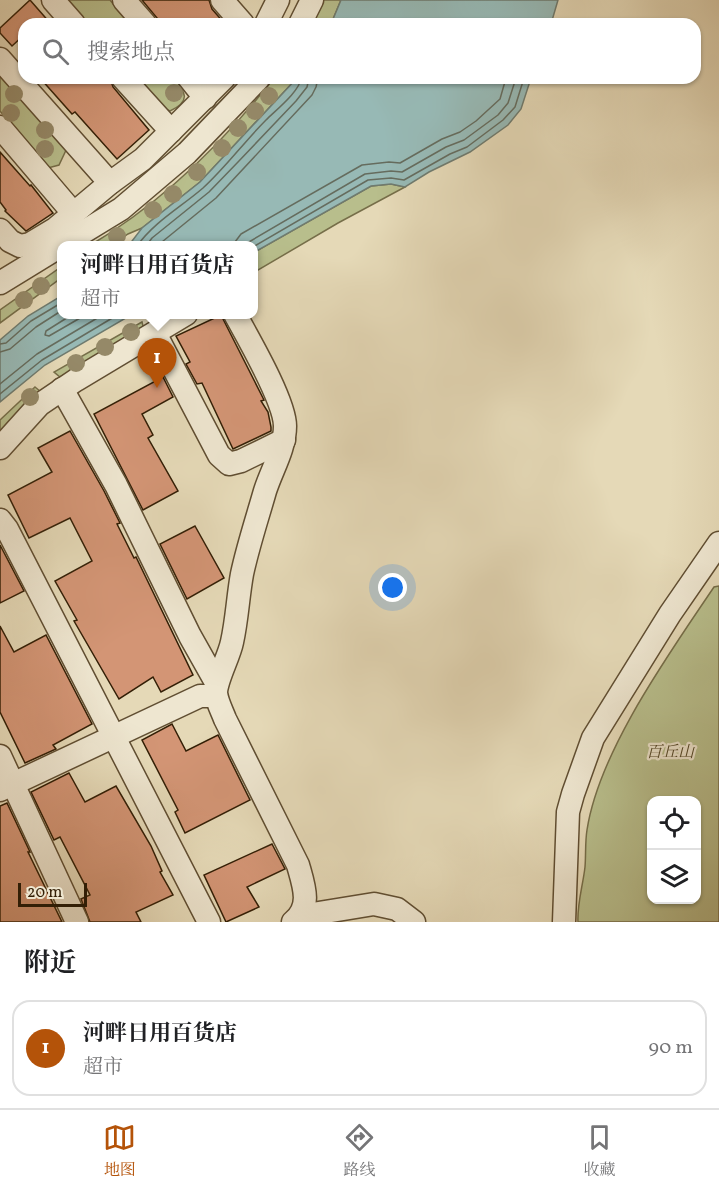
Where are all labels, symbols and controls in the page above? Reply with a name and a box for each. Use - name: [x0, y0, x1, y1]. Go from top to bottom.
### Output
- search box: [18, 18, 701, 84]
- icon: search: [39, 35, 72, 68]
- text: 搜索地点: [87, 38, 175, 69]
- popup: [57, 241, 258, 319]
- text: 河畔日用百货店: [80, 251, 235, 282]
- text: 超市: [80, 286, 120, 314]
- pin: 1: [138, 338, 176, 388]
- your location: [378, 573, 407, 602]
- park label: 百丘山: [646, 742, 696, 764]
- map controls: [647, 796, 701, 904]
- button: locate: [647, 796, 701, 850]
- button: layers: [647, 850, 701, 904]
- scale bar: [18, 880, 87, 908]
- text: 20 m: [27, 882, 62, 904]
- text: 附近: [24, 946, 76, 982]
- text: 河畔日用百货店: [83, 1019, 237, 1050]
- text: 1: [41, 1034, 50, 1062]
- text: 90 m: [649, 1034, 693, 1062]
- text: 超市: [83, 1054, 123, 1082]
- tab: 地图: [103, 1121, 136, 1182]
- tab: 路线: [343, 1121, 376, 1182]
- tab: 收藏: [583, 1121, 616, 1182]

